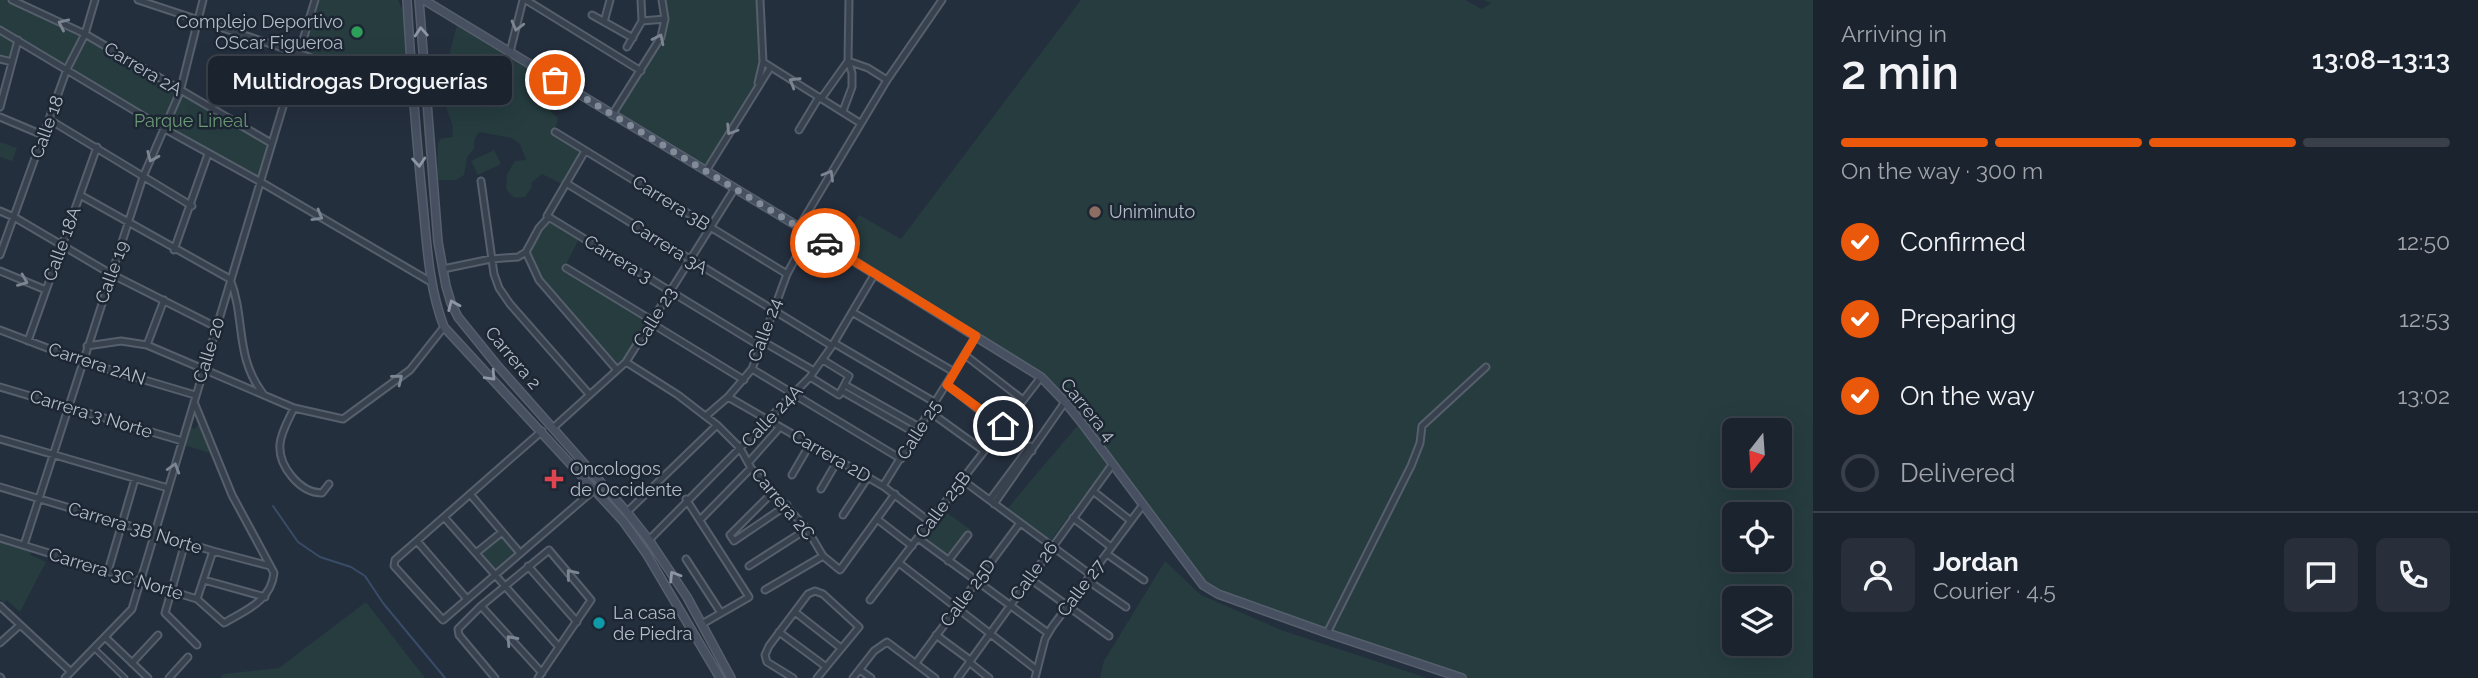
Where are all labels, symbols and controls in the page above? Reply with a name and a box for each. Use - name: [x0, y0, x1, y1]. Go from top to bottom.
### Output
- place label: Complejo Deportivo OScar Figueroa: [176, 11, 343, 53]
- one-way arrow: [58, 18, 70, 32]
- one-way arrow: [511, 20, 525, 32]
- text: Arriving in: [1841, 20, 1947, 47]
- marker: Complejo Deportivo OScar Figueroa: [349, 24, 365, 40]
- one-way arrow: [414, 26, 429, 37]
- one-way arrow: [650, 34, 664, 46]
- street label: Carrera 2A: [100, 37, 186, 100]
- text: 13:08–13:13: [2312, 45, 2450, 75]
- text: 2 min: [1841, 46, 1959, 100]
- pin: [525, 50, 585, 110]
- callout: Multidrogas Droguerías: [209, 56, 513, 104]
- icon: bag: [536, 61, 574, 99]
- text: Multidrogas Droguerías: [232, 67, 488, 94]
- one-way arrow: [789, 78, 802, 91]
- street label: Calle 18: [25, 92, 68, 161]
- park label: Parque Lineal: [134, 110, 248, 131]
- one-way arrow: [727, 123, 740, 136]
- one-way arrow: [146, 150, 160, 163]
- one-way arrow: [411, 157, 426, 168]
- text: On the way · 300 m: [1841, 157, 2043, 184]
- one-way arrow: [821, 169, 834, 182]
- street label: Carrera 3B: [629, 171, 714, 235]
- place label: Uniminuto: [1109, 201, 1195, 222]
- street label: Calle 18A: [38, 204, 85, 284]
- marker: Uniminuto: [1087, 204, 1103, 220]
- one-way arrow: [311, 208, 324, 221]
- courier: [790, 208, 860, 278]
- street label: Carrera 3A: [627, 214, 712, 279]
- icon: check: [1841, 223, 1879, 261]
- icon: car: [806, 224, 844, 262]
- text: Confirmed: [1900, 227, 2026, 257]
- text: 12:50: [2397, 228, 2450, 255]
- street label: Carrera 3: [581, 230, 656, 287]
- street label: Calle 19: [90, 238, 133, 306]
- one-way arrow: [16, 272, 28, 286]
- street label: Calle 23: [629, 283, 681, 350]
- street label: Calle 24: [743, 295, 786, 365]
- one-way arrow: [447, 300, 461, 313]
- icon: check: [1841, 300, 1879, 338]
- text: Preparing: [1900, 304, 2016, 334]
- text: 12:53: [2399, 305, 2450, 332]
- street label: Calle 20: [189, 315, 228, 385]
- street label: Carrera 2: [481, 322, 546, 393]
- street label: Carrera 2AN: [46, 338, 149, 389]
- one-way arrow: [483, 368, 496, 381]
- street label: Carrera 4: [1056, 374, 1120, 446]
- one-way arrow: [391, 375, 403, 388]
- icon: check: [1841, 377, 1879, 415]
- street label: Calle 24A: [737, 380, 806, 451]
- text: On the way: [1900, 381, 2035, 411]
- text: 13:02: [2397, 382, 2450, 409]
- street label: Carrera 3 Norte: [27, 385, 155, 442]
- street label: Calle 25: [892, 396, 945, 463]
- pin: [973, 396, 1033, 456]
- icon: home: [984, 407, 1022, 445]
- north arrow: [1722, 418, 1792, 488]
- map controls: [1722, 418, 1792, 656]
- street label: Carrera 2D: [788, 424, 875, 487]
- place label: Oncologos de Occidente: [570, 458, 683, 500]
- text: Delivered: [1900, 458, 2015, 488]
- one-way arrow: [165, 462, 180, 474]
- street label: Carrera 2C: [747, 463, 820, 544]
- street label: Calle 25B: [911, 467, 975, 542]
- marker: Oncologos de Occidente: [544, 469, 564, 489]
- street label: Carrera 3B Norte: [66, 497, 205, 558]
- button: locate: [1722, 502, 1792, 572]
- street label: Calle 26: [1005, 537, 1062, 604]
- button: person: [1841, 538, 1915, 612]
- button: chat: [2284, 538, 2358, 612]
- button: phone: [2376, 538, 2450, 612]
- street label: Carrera 3C Norte: [46, 543, 186, 604]
- text: Jordan: [1933, 547, 2019, 577]
- street label: Calle 25D: [935, 555, 1000, 631]
- street label: Calle 27: [1052, 555, 1109, 620]
- one-way arrow: [566, 570, 579, 582]
- one-way arrow: [669, 571, 682, 584]
- text: Courier · 4.5: [1933, 577, 2056, 604]
- button: layers: [1722, 586, 1792, 656]
- place label: La casa de Piedra: [613, 602, 692, 644]
- marker: La casa de Piedra: [591, 615, 607, 631]
- one-way arrow: [507, 635, 519, 648]

